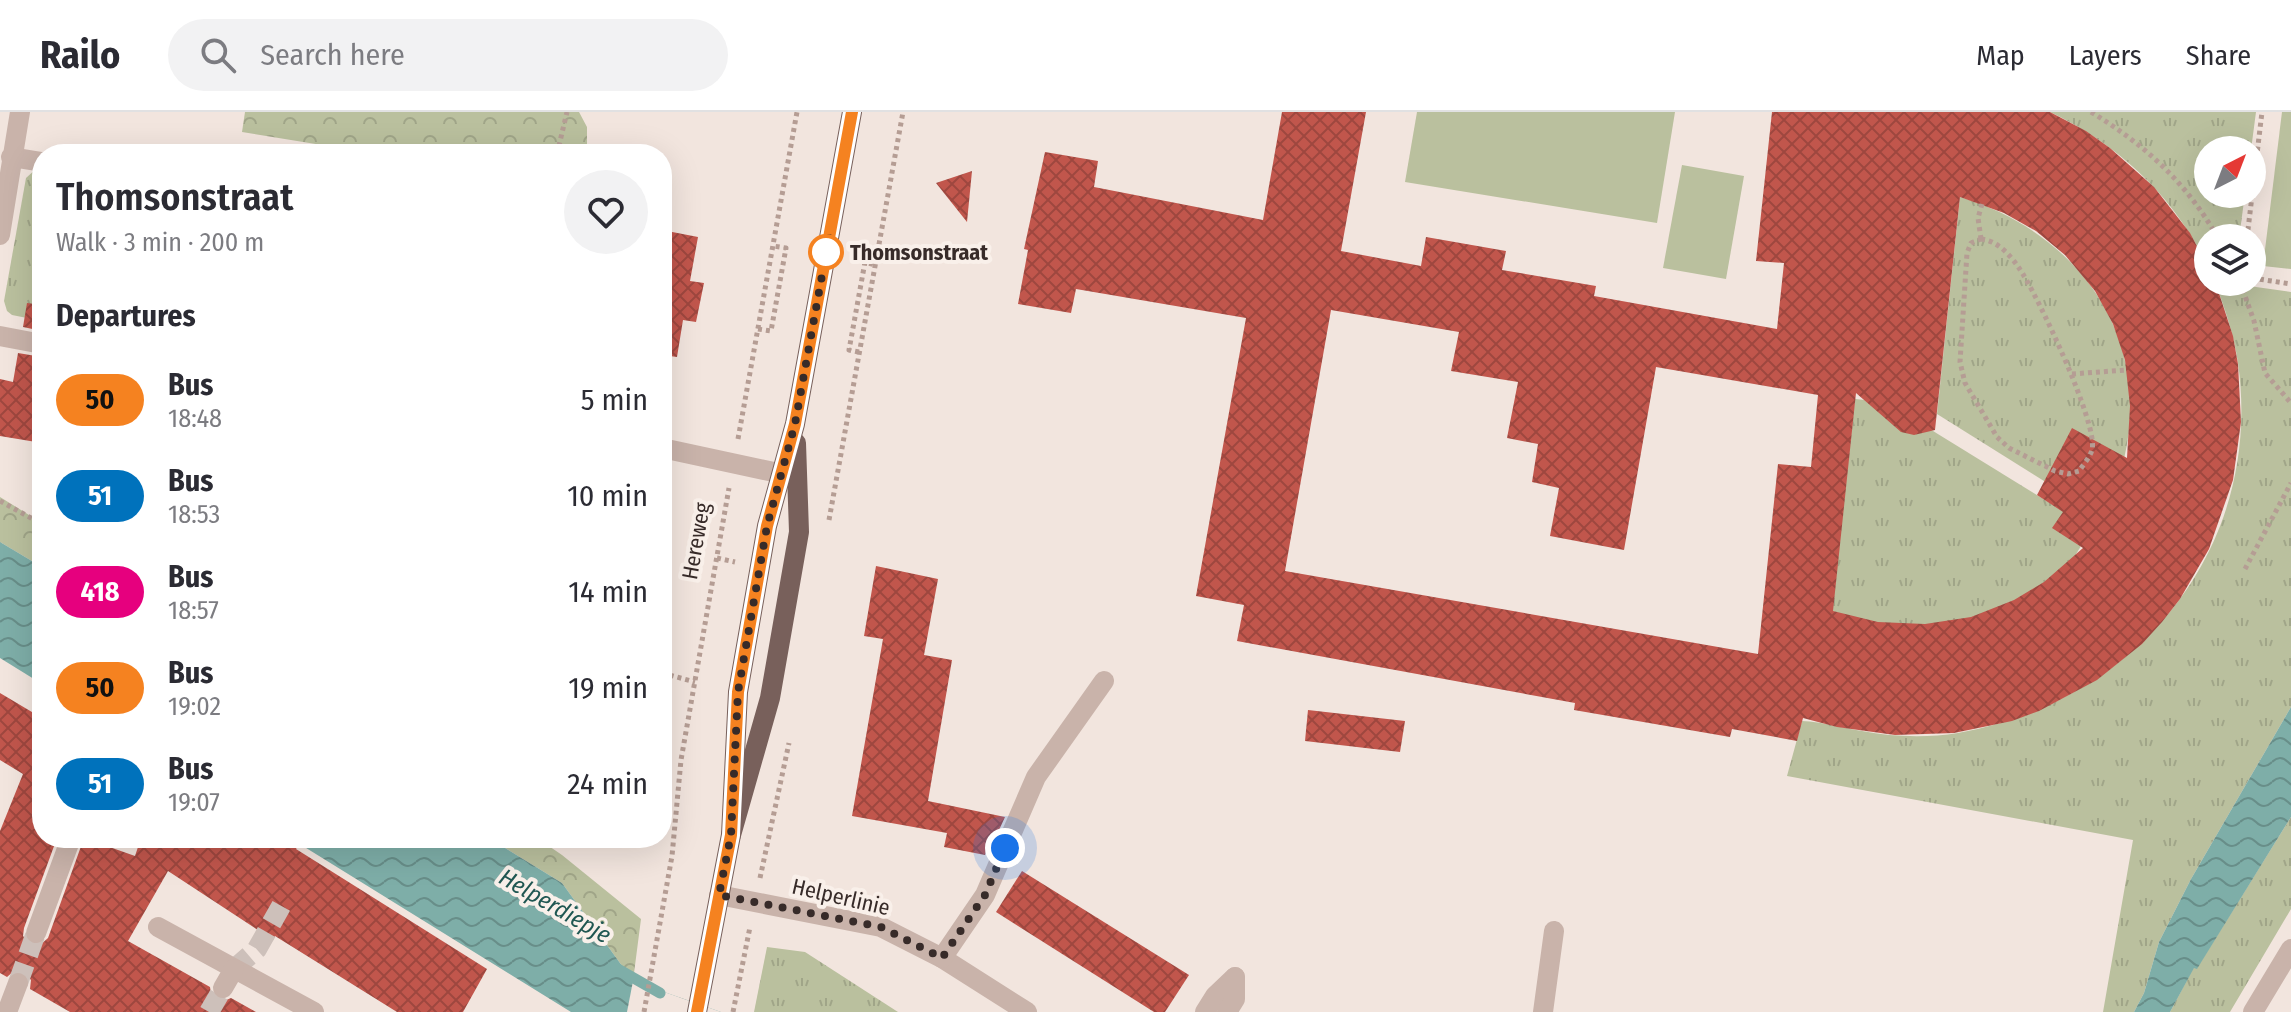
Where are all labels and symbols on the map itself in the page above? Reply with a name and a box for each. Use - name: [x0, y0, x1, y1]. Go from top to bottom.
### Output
- north arrow: [2194, 136, 2266, 208]
- marker: Thomsonstraat: [809, 235, 843, 269]
- place label: Thomsonstraat: [850, 239, 988, 266]
- street label: Hereweg: [676, 500, 716, 582]
- your location: [985, 828, 1025, 868]
- water label: Helperdiepje: [494, 863, 616, 949]
- street label: Helperlinie: [789, 873, 893, 921]

